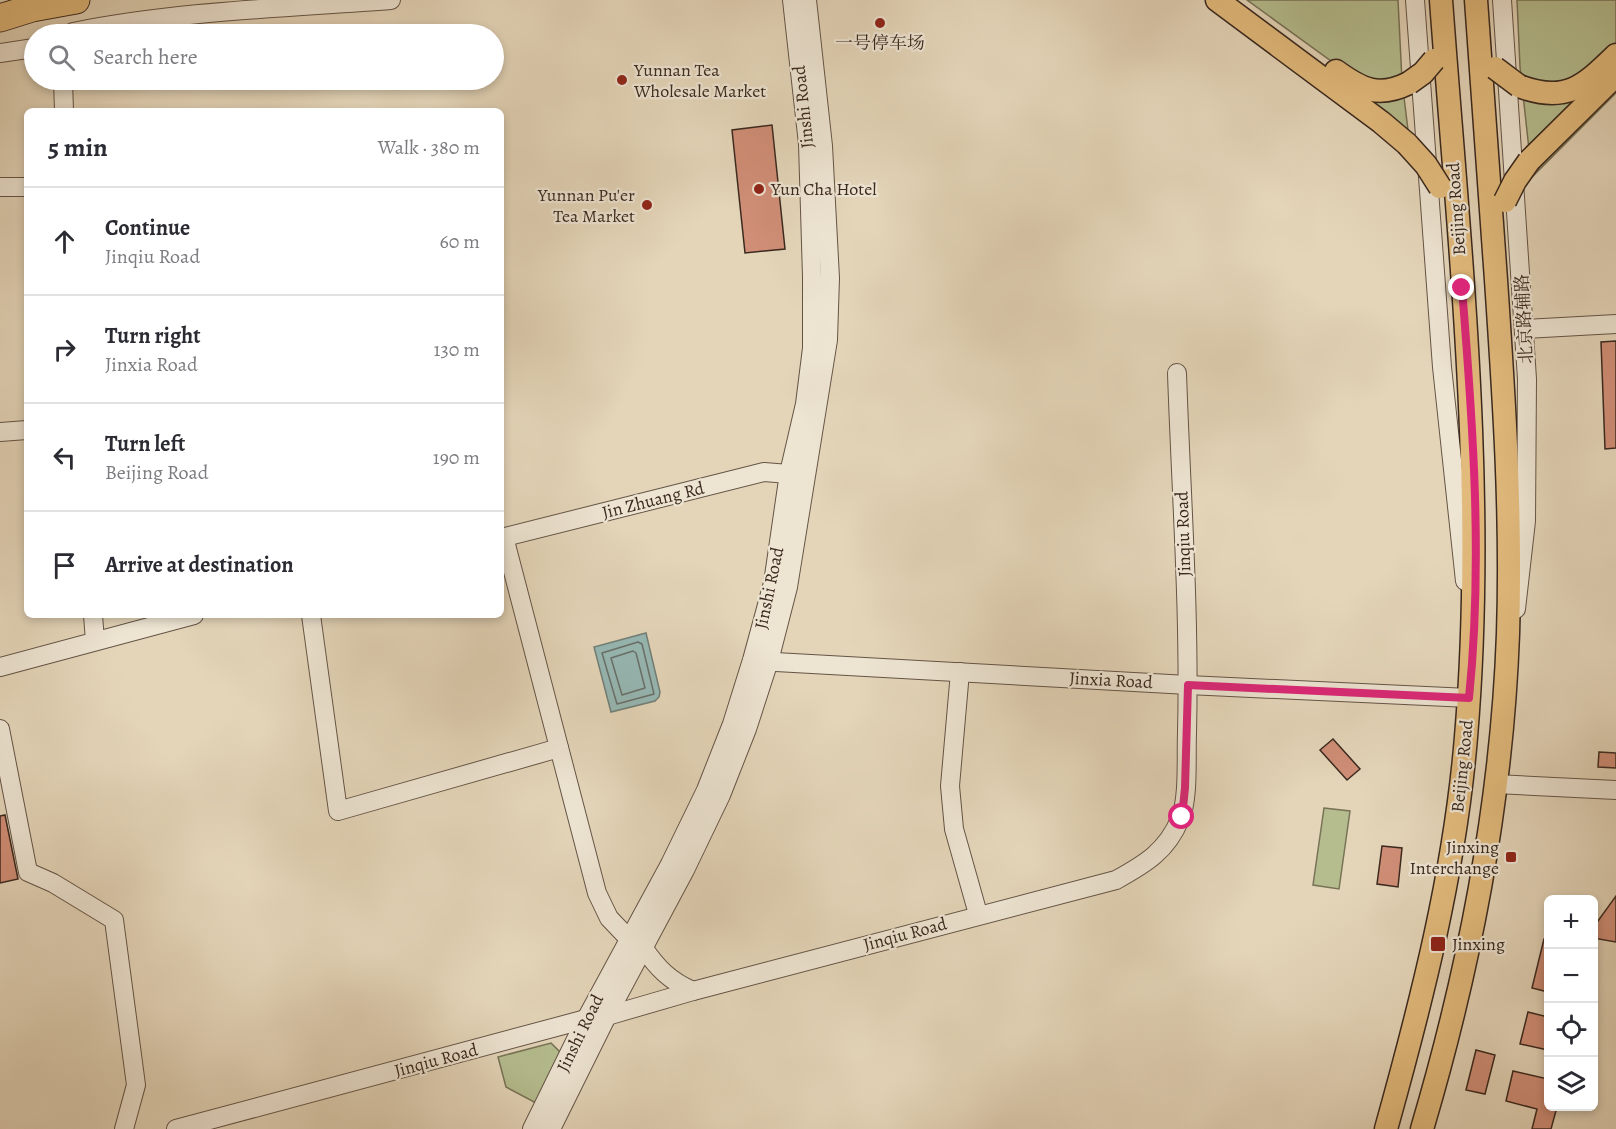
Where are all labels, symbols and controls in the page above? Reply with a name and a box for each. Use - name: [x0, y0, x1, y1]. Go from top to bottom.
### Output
- marker: 一号停车场: [873, 16, 887, 30]
- search box: [24, 24, 504, 90]
- place label: 一号停车场: [835, 31, 925, 55]
- icon: search: [45, 41, 78, 74]
- text: Search here: [93, 42, 198, 72]
- place label: Yunnan Tea Wholesale Market: [633, 58, 766, 103]
- street label: Jinshi Road: [787, 64, 819, 150]
- marker: Yunnan Tea Wholesale Market: [615, 73, 629, 87]
- text: 5 min: [48, 130, 108, 165]
- text: Walk · 380 m: [378, 134, 480, 161]
- street label: Beijing Road: [1441, 161, 1471, 256]
- place label: Yun Cha Hotel: [770, 177, 877, 201]
- marker: Yun Cha Hotel: [752, 182, 766, 196]
- place label: Yunnan Pu'er Tea Market: [537, 183, 635, 228]
- marker: Yunnan Pu'er Tea Market: [640, 198, 654, 212]
- text: Continue: [105, 213, 190, 243]
- icon: ahead: [48, 225, 81, 258]
- text: 60 m: [440, 228, 480, 255]
- text: Jinqiu Road: [105, 243, 200, 270]
- street label: 北京路辅路: [1510, 273, 1538, 365]
- route end: [1448, 274, 1474, 300]
- text: Turn right: [105, 321, 201, 351]
- icon: right: [48, 333, 81, 366]
- text: 130 m: [434, 336, 480, 363]
- text: Jinxia Road: [105, 351, 198, 378]
- text: Turn left: [105, 429, 185, 459]
- icon: left: [48, 441, 81, 474]
- text: 190 m: [433, 444, 480, 471]
- text: Beijing Road: [105, 459, 209, 486]
- street label: Jin Zhuang Rd: [599, 476, 707, 524]
- street label: Jinqiu Road: [1170, 490, 1196, 577]
- street label: Jinshi Road: [749, 544, 789, 631]
- icon: arrive: [48, 549, 81, 582]
- text: Arrive at destination: [105, 550, 294, 580]
- street label: Jinxia Road: [1069, 666, 1154, 694]
- street label: Beijing Road: [1445, 718, 1479, 814]
- route start: [1168, 803, 1194, 829]
- place label: Jinxing Interchange: [1410, 835, 1499, 880]
- marker: Jinxing Interchange: [1504, 850, 1518, 864]
- map controls: [1544, 895, 1598, 1111]
- button: +: [1544, 895, 1598, 949]
- street label: Jinqiu Road: [861, 911, 950, 957]
- place label: Jinxing: [1452, 932, 1505, 956]
- marker: Jinxing: [1429, 935, 1447, 953]
- button: −: [1544, 949, 1598, 1003]
- street label: Jinshi Road: [551, 990, 609, 1076]
- button: locate: [1544, 1003, 1598, 1057]
- street label: Jinqiu Road: [392, 1037, 481, 1083]
- button: layers: [1544, 1057, 1598, 1111]

